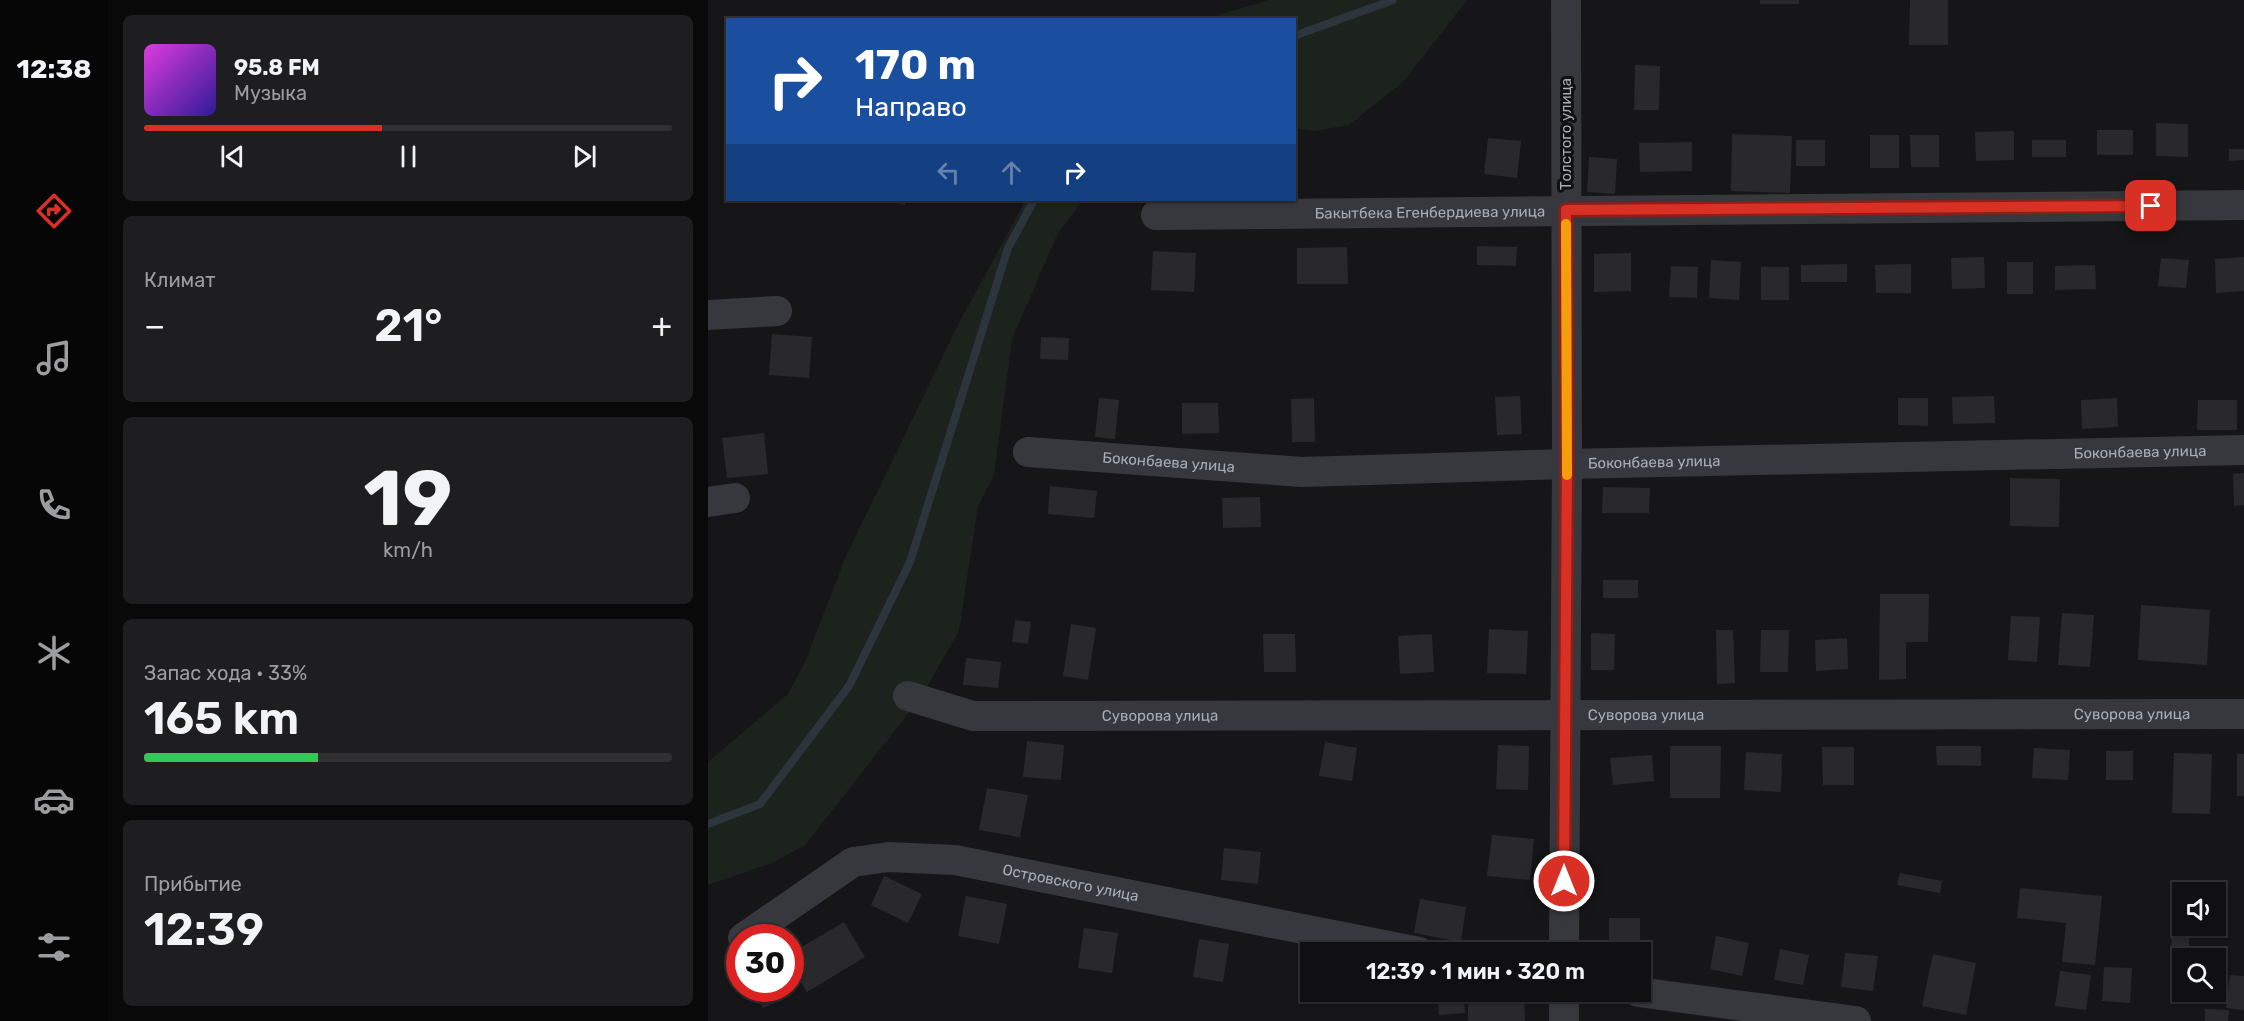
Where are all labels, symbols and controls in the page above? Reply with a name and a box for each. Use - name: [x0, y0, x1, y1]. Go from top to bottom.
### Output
- text: 170 m: [855, 40, 976, 90]
- icon: right: [756, 42, 834, 120]
- text: 12:38: [17, 53, 91, 85]
- text: 95.8 FM: [234, 54, 320, 81]
- street label: Толстого улица: [1557, 78, 1575, 190]
- text: Музыка: [234, 81, 307, 105]
- text: Направо: [855, 91, 967, 123]
- icon: previous: [216, 140, 249, 173]
- icon: pause: [392, 140, 425, 173]
- icon: next: [568, 140, 601, 173]
- icon: left: [932, 156, 965, 189]
- icon: ahead: [995, 156, 1028, 189]
- icon: right: [1058, 156, 1091, 189]
- pin: [2125, 180, 2176, 231]
- icon: arrive: [2134, 189, 2167, 222]
- icon: directions: [33, 190, 75, 232]
- street label: Бакытбека Егенбердиева улица: [1315, 202, 1545, 223]
- text: Климат: [144, 268, 216, 292]
- text: 21°: [374, 299, 443, 352]
- text: −: [144, 306, 165, 345]
- text: +: [651, 306, 672, 345]
- icon: music: [33, 337, 75, 379]
- street label: Боконбаева улица: [2074, 442, 2207, 463]
- street label: Боконбаева улица: [1102, 448, 1235, 476]
- text: 19: [364, 452, 452, 545]
- street label: Боконбаева улица: [1588, 452, 1721, 473]
- icon: phone: [33, 484, 75, 526]
- text: km/h: [383, 538, 433, 562]
- icon: climate: [33, 632, 75, 674]
- text: Запас хода · 33%: [144, 661, 307, 685]
- text: 165 km: [144, 692, 299, 745]
- street label: Суворова улица: [2074, 705, 2190, 723]
- street label: Суворова улица: [1588, 706, 1704, 724]
- street label: Суворова улица: [1102, 707, 1218, 725]
- icon: car: [33, 779, 75, 821]
- position arrow: [1532, 849, 1596, 913]
- street label: Островского улица: [1001, 861, 1140, 905]
- text: Прибытие: [144, 872, 242, 896]
- map controls: [2172, 882, 2226, 1002]
- button: sound: [2172, 882, 2226, 936]
- text: 12:39: [144, 903, 264, 956]
- speed limit sign: 30: [726, 924, 804, 1002]
- icon: filters: [33, 926, 75, 968]
- button: search: [2172, 948, 2226, 1002]
- text: 12:39 · 1 мин · 320 m: [1366, 958, 1585, 985]

